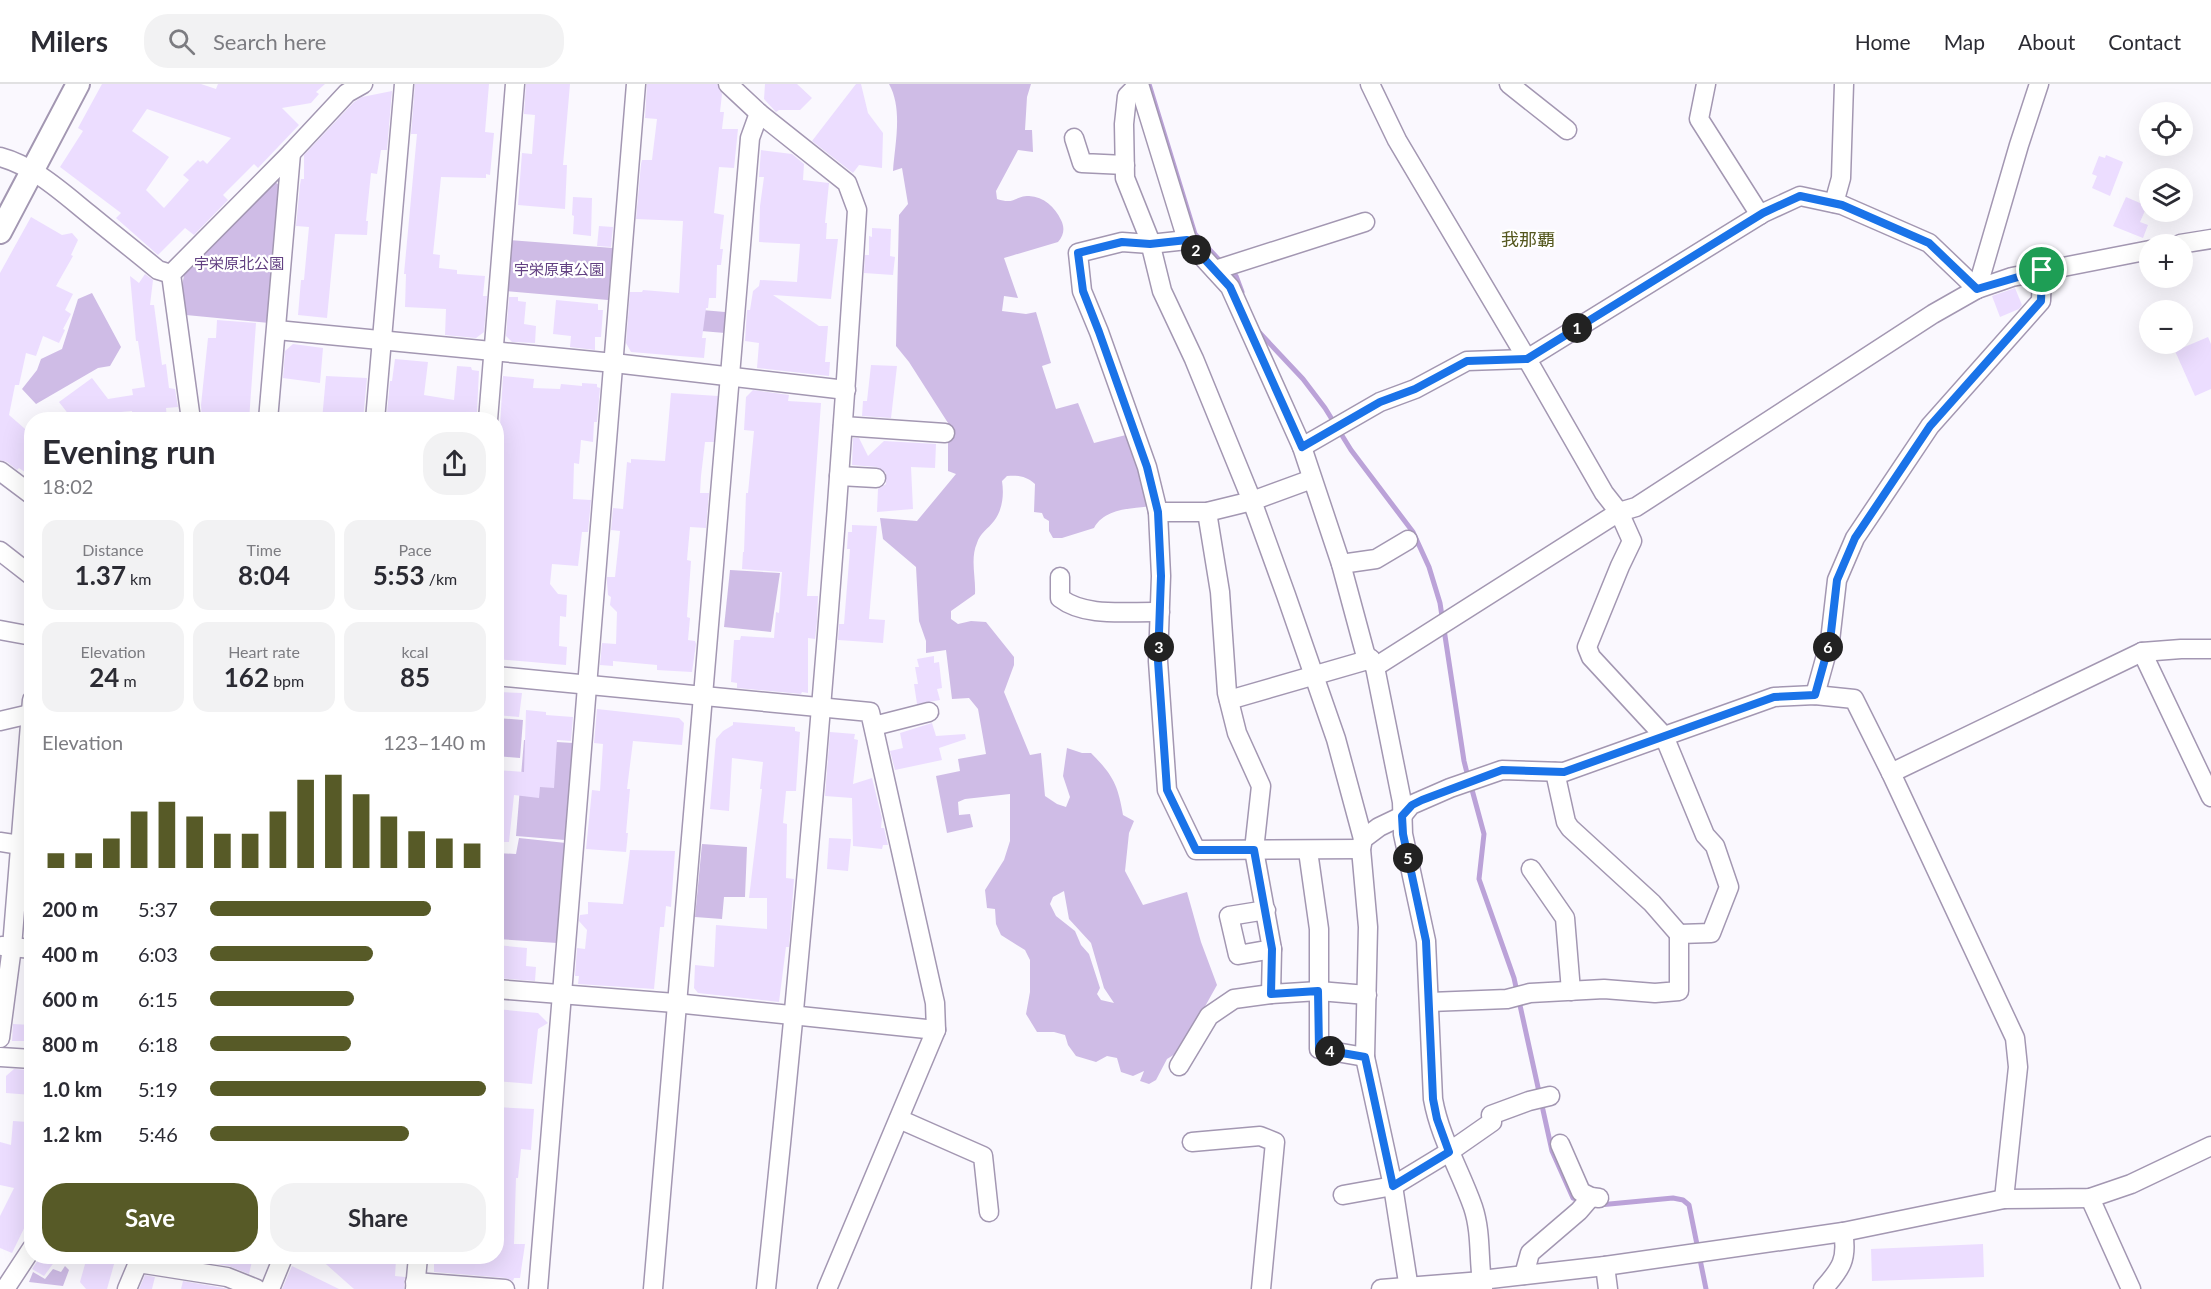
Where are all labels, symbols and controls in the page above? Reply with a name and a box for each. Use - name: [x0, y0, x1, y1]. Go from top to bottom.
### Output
- search box: [144, 14, 564, 68]
- text: Milers: [30, 24, 108, 58]
- icon: search: [165, 25, 198, 58]
- text: Search here: [213, 28, 326, 55]
- text: Home: [1855, 29, 1911, 54]
- text: Map: [1944, 29, 1985, 54]
- text: About: [2018, 29, 2075, 54]
- text: Contact: [2108, 29, 2181, 54]
- map controls: [2139, 102, 2193, 354]
- button: locate: [2139, 102, 2193, 156]
- button: layers: [2139, 168, 2193, 222]
- district label: 我那覇: [1501, 228, 1555, 250]
- button: +: [2139, 234, 2193, 288]
- pin: 2: [1181, 235, 1211, 265]
- text: 2: [1191, 240, 1201, 259]
- pin: [2016, 244, 2067, 295]
- icon: arrive: [2025, 253, 2058, 286]
- park label: 宇栄原北公園: [194, 254, 284, 272]
- park label: 宇栄原東公園: [514, 260, 604, 278]
- button: −: [2139, 300, 2193, 354]
- pin: 1: [1562, 313, 1592, 343]
- text: 1: [1572, 318, 1582, 337]
- text: Evening run: [42, 431, 216, 471]
- button: share: [423, 432, 486, 495]
- text: 18:02: [42, 474, 93, 498]
- text: Distance: [82, 540, 144, 559]
- text: Time: [247, 540, 281, 559]
- text: Pace: [398, 540, 432, 559]
- text: 1.37: [75, 559, 126, 591]
- text: 8:04: [238, 559, 290, 591]
- text: 5:53: [373, 559, 425, 591]
- text: km: [126, 569, 151, 588]
- text: /km: [425, 569, 457, 588]
- pin: 3: [1144, 632, 1174, 662]
- pin: 6: [1813, 632, 1843, 662]
- text: 3: [1154, 637, 1164, 656]
- text: 6: [1823, 637, 1833, 656]
- text: Elevation: [81, 642, 146, 661]
- text: Heart rate: [228, 642, 300, 661]
- text: kcal: [401, 642, 429, 661]
- text: 24: [89, 661, 119, 693]
- text: 162: [224, 661, 269, 693]
- text: 85: [400, 661, 430, 693]
- text: m: [119, 671, 137, 690]
- text: bpm: [269, 671, 304, 690]
- text: Elevation: [42, 730, 123, 754]
- text: 123–140 m: [383, 730, 486, 754]
- pin: 5: [1393, 843, 1423, 873]
- text: 5: [1403, 848, 1413, 867]
- text: 200 m: [42, 897, 98, 921]
- text: 5:37: [138, 897, 178, 921]
- text: 400 m: [42, 942, 98, 966]
- text: 6:03: [138, 942, 178, 966]
- text: 600 m: [42, 987, 98, 1011]
- text: 6:15: [138, 987, 178, 1011]
- text: 800 m: [42, 1032, 98, 1056]
- text: 6:18: [138, 1032, 178, 1056]
- pin: 4: [1315, 1036, 1345, 1066]
- text: 4: [1325, 1041, 1335, 1060]
- text: 1.0 km: [42, 1077, 102, 1101]
- text: 5:19: [138, 1077, 178, 1101]
- text: 1.2 km: [42, 1122, 102, 1146]
- text: 5:46: [138, 1122, 178, 1146]
- button: Save: [42, 1183, 258, 1252]
- button: Share: [270, 1183, 486, 1252]

